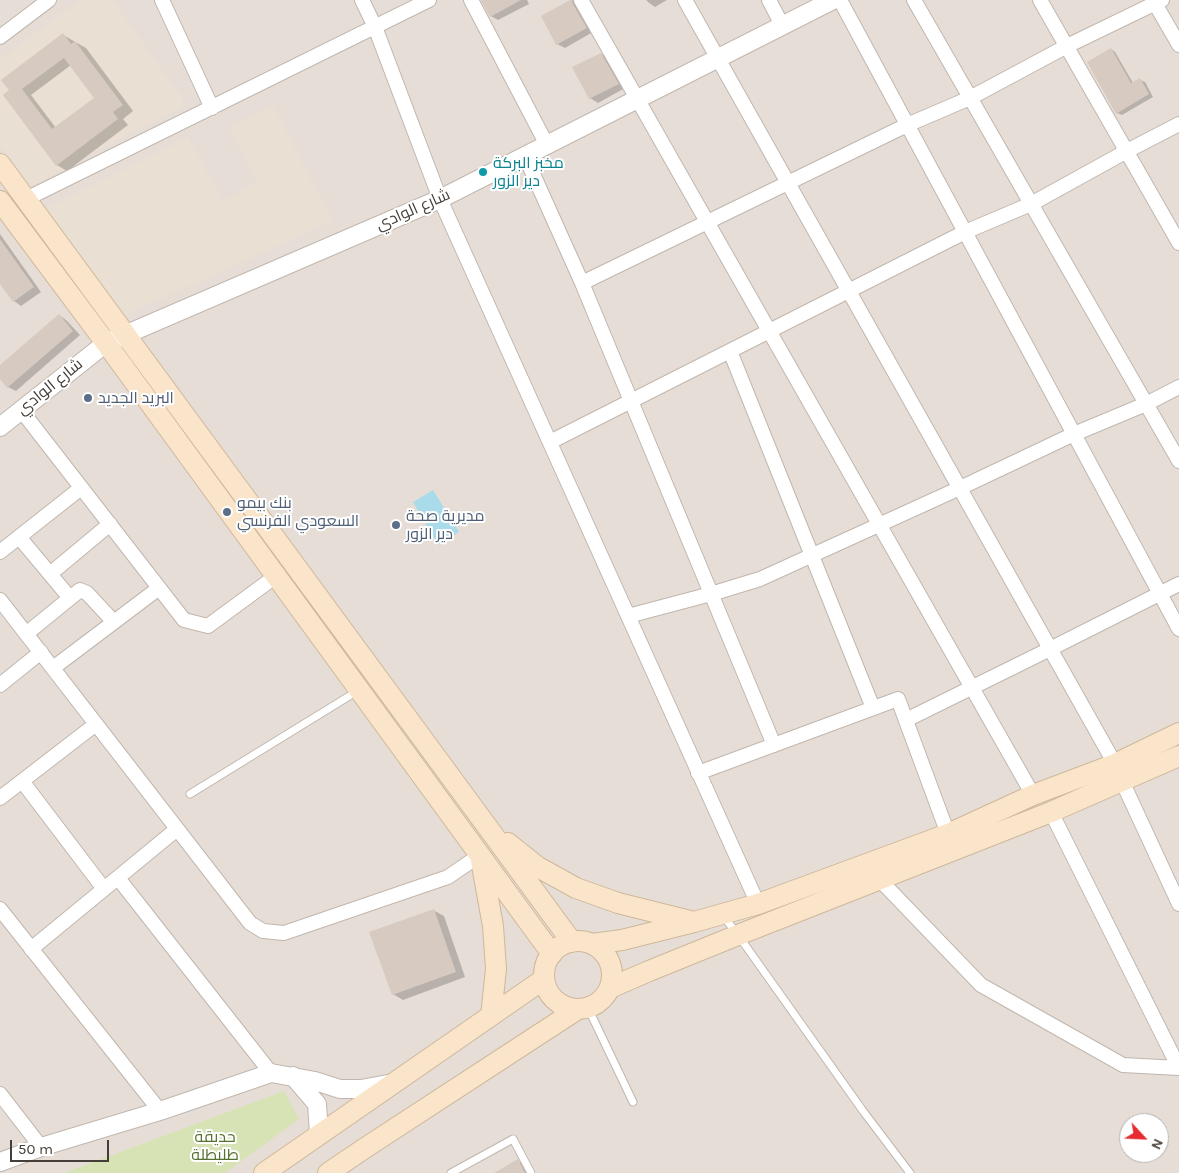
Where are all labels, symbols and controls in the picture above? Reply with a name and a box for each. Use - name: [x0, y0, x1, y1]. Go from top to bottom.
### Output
- place label: مخبز البركة دير الزور: [493, 153, 564, 191]
- marker: مخبز البركة دير الزور: [477, 166, 489, 178]
- street label: شارع الوادي: [373, 185, 453, 235]
- street label: شارع الوادي: [13, 355, 87, 419]
- place label: البريد الجديد: [98, 388, 174, 408]
- marker: البريد الجديد: [82, 392, 94, 404]
- place label: بنك بيمو السعودي الفرنسي: [237, 493, 359, 531]
- marker: بنك بيمو السعودي الفرنسي: [221, 506, 233, 518]
- place label: مديرية صحة دير الزور: [406, 506, 485, 544]
- marker: مديرية صحة دير الزور: [390, 519, 402, 531]
- north arrow: [1119, 1113, 1169, 1163]
- park label: حديقة طليطلة: [191, 1127, 239, 1165]
- scale bar: [12, 1130, 111, 1162]
- text: N: [1147, 1136, 1167, 1152]
- text: 50 m: [18, 1140, 53, 1158]

